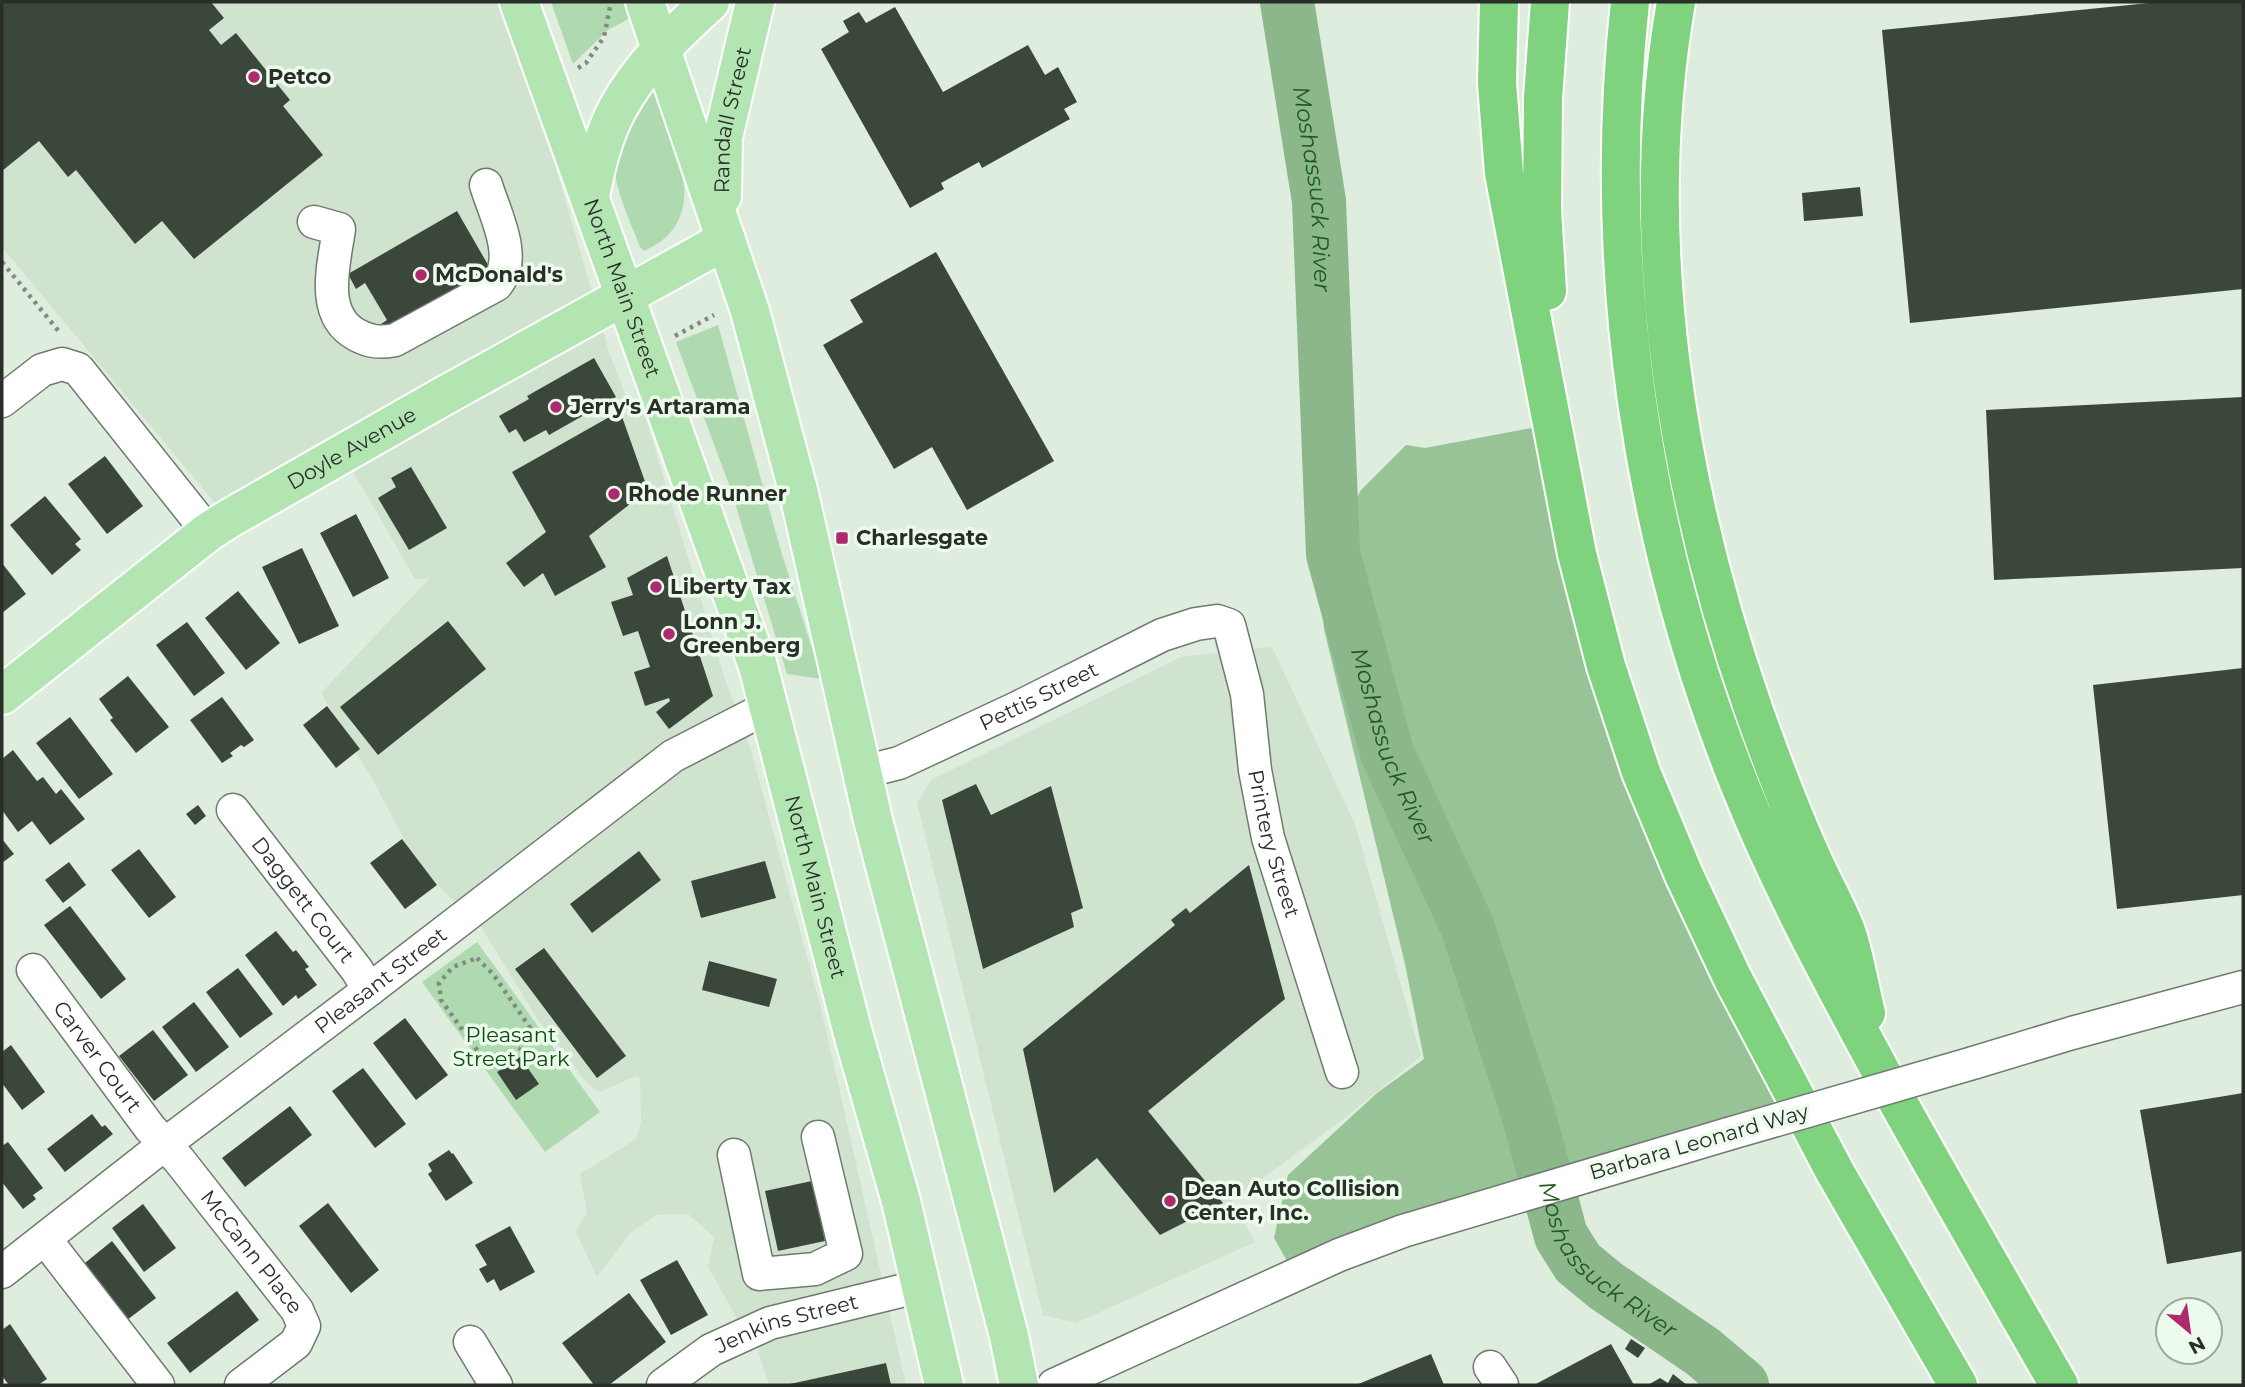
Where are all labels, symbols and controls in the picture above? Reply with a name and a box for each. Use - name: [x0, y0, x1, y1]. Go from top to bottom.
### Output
- street label: Randall Street: [709, 44, 756, 194]
- place label: Petco: [268, 64, 331, 89]
- marker: Petco: [246, 69, 262, 85]
- water label: Moshassuck River: [1287, 84, 1337, 293]
- street label: North Main Street: [579, 195, 666, 381]
- place label: McDonald's: [435, 262, 563, 287]
- marker: McDonald's: [413, 267, 429, 283]
- place label: Jerry's Artarama: [569, 394, 750, 419]
- marker: Jerry's Artarama: [548, 399, 564, 415]
- street label: Doyle Avenue: [282, 401, 421, 495]
- place label: Rhode Runner: [628, 481, 787, 506]
- marker: Rhode Runner: [606, 486, 622, 502]
- place label: Charlesgate: [856, 525, 988, 550]
- marker: Charlesgate: [834, 530, 850, 546]
- place label: Liberty Tax: [670, 574, 792, 599]
- marker: Liberty Tax: [648, 579, 664, 595]
- place label: Lonn J. Greenberg: [683, 609, 800, 658]
- marker: Lonn J. Greenberg: [661, 626, 677, 642]
- water label: Moshassuck River: [1345, 644, 1441, 849]
- street label: Pettis Street: [975, 656, 1102, 736]
- street label: Printery Street: [1243, 767, 1305, 921]
- street label: North Main Street: [780, 792, 851, 981]
- street label: Daggett Court: [247, 832, 360, 968]
- street label: Pleasant Street: [309, 922, 452, 1039]
- street label: Carver Court: [48, 996, 147, 1117]
- park label: Pleasant Street Park: [453, 1022, 570, 1071]
- street label: Barbara Leonard Way: [1587, 1098, 1812, 1185]
- place label: Dean Auto Collision Center, Inc.: [1184, 1176, 1400, 1225]
- water label: Moshassuck River: [1533, 1178, 1683, 1345]
- street label: McCann Place: [196, 1185, 308, 1319]
- marker: Dean Auto Collision Center, Inc.: [1162, 1193, 1178, 1209]
- street label: Jenkins Street: [710, 1289, 861, 1359]
- north arrow: [2154, 1296, 2224, 1366]
- text: N: [2185, 1332, 2209, 1359]

